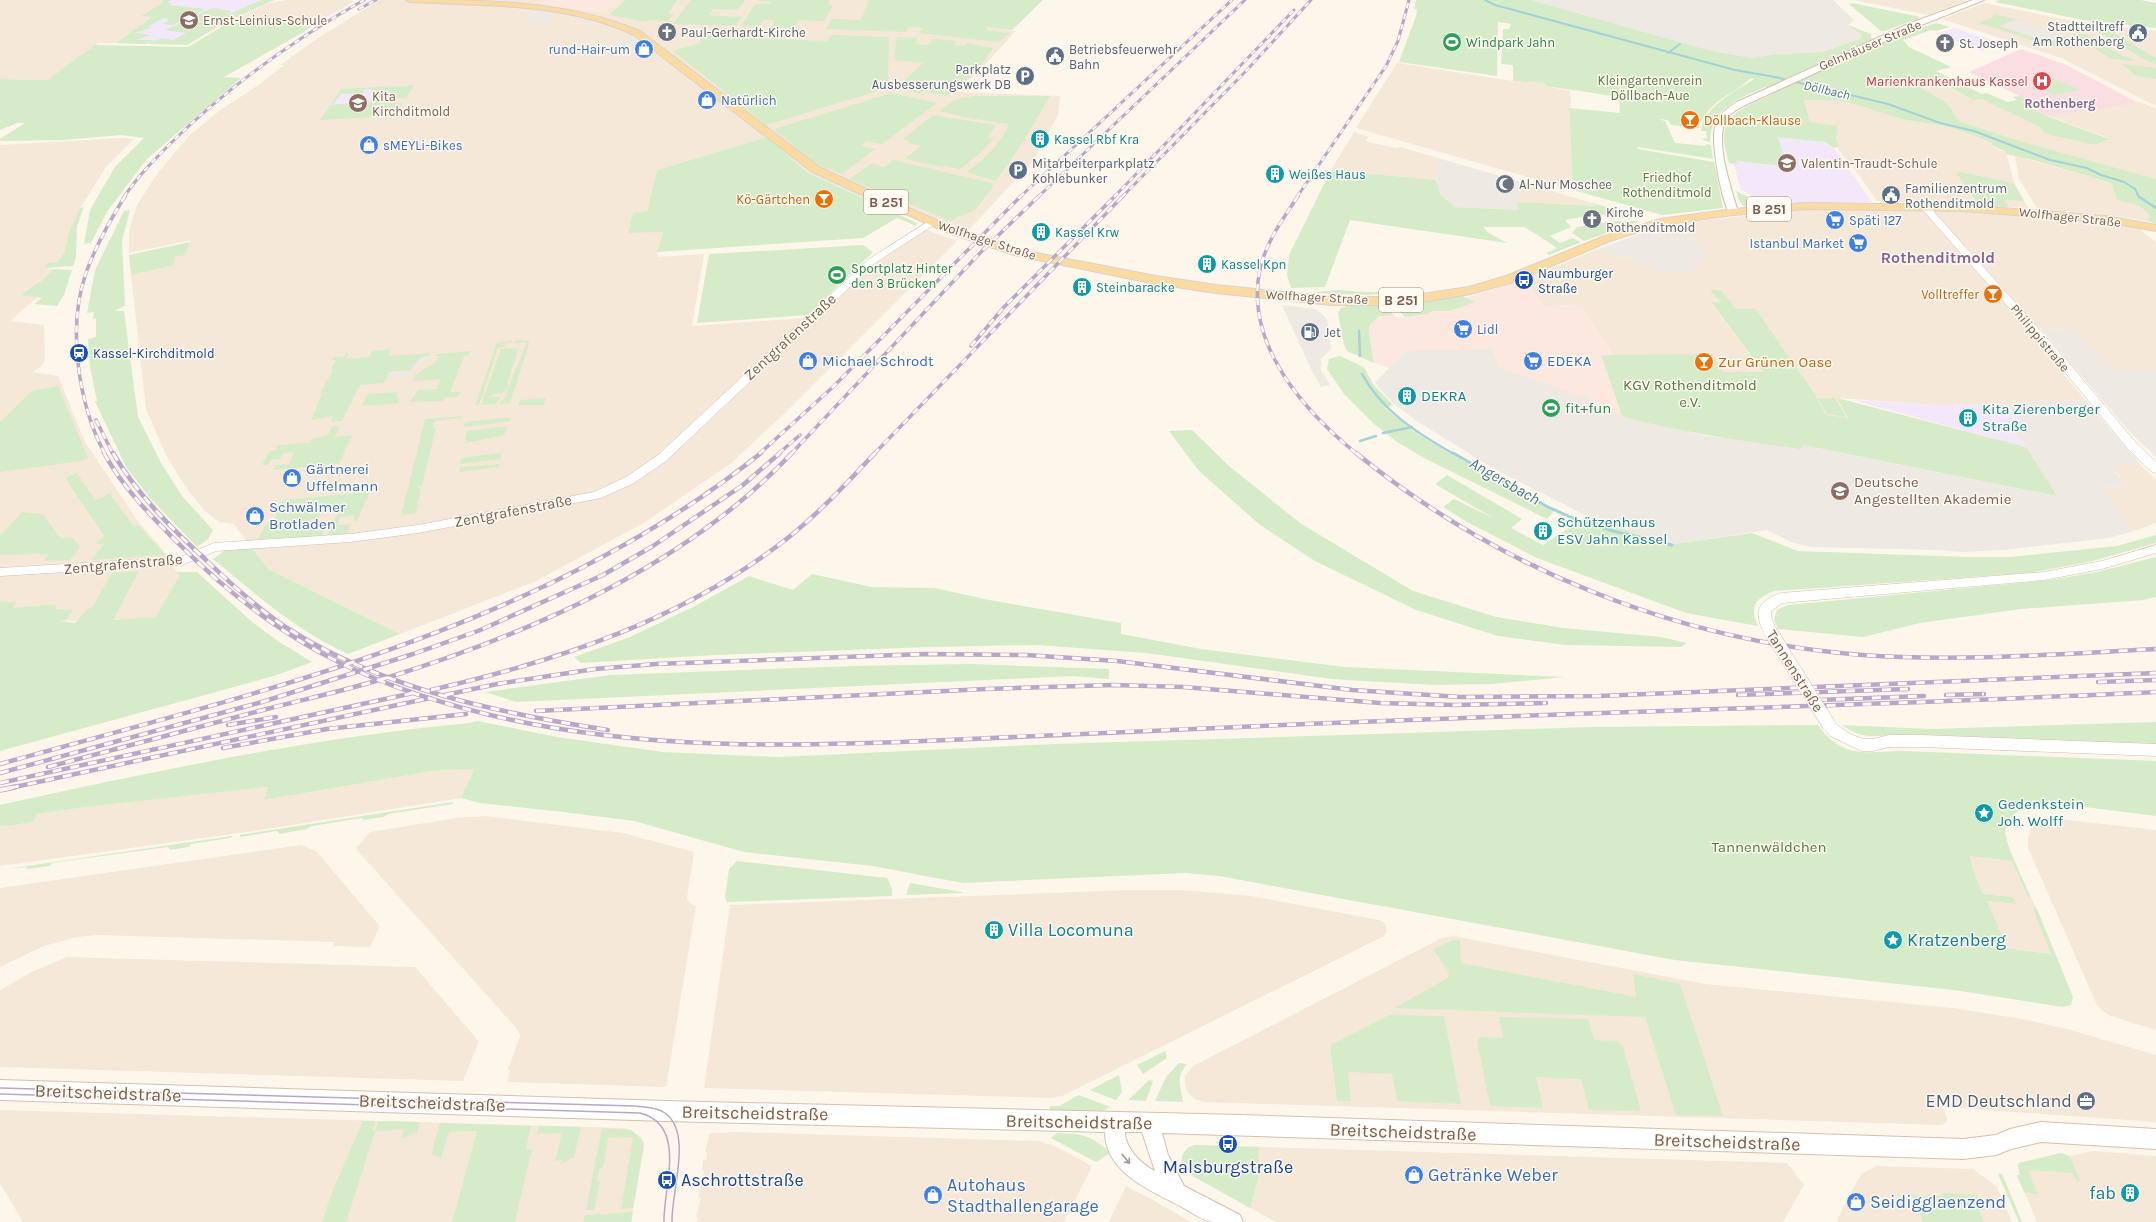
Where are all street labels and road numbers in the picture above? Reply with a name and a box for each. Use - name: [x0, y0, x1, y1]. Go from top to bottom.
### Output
- street label: Gelnhäuser Straße: [1816, 16, 1924, 73]
- road number: B 251: [864, 190, 908, 214]
- road number: B 251: [1747, 197, 1791, 221]
- street label: Wolfhager Straße: [2018, 204, 2122, 230]
- street label: Wolfhager Straße: [936, 217, 1038, 263]
- street label: Wolfhager Straße: [1265, 287, 1369, 307]
- road number: B 251: [1379, 288, 1423, 312]
- street label: Zentgrafenstraße: [740, 290, 840, 384]
- street label: Philippistraße: [2007, 301, 2073, 375]
- street label: Zentgrafenstraße: [453, 491, 573, 531]
- street label: Zentgrafenstraße: [63, 550, 183, 578]
- street label: Tannenstraße: [1763, 627, 1827, 715]
- street label: Breitscheidstraße: [34, 1079, 182, 1107]
- street label: Breitscheidstraße: [358, 1089, 506, 1117]
- street label: Breitscheidstraße: [681, 1101, 829, 1125]
- street label: Breitscheidstraße: [1005, 1110, 1153, 1134]
- street label: Breitscheidstraße: [1329, 1118, 1477, 1146]
- street label: Breitscheidstraße: [1653, 1128, 1801, 1156]

